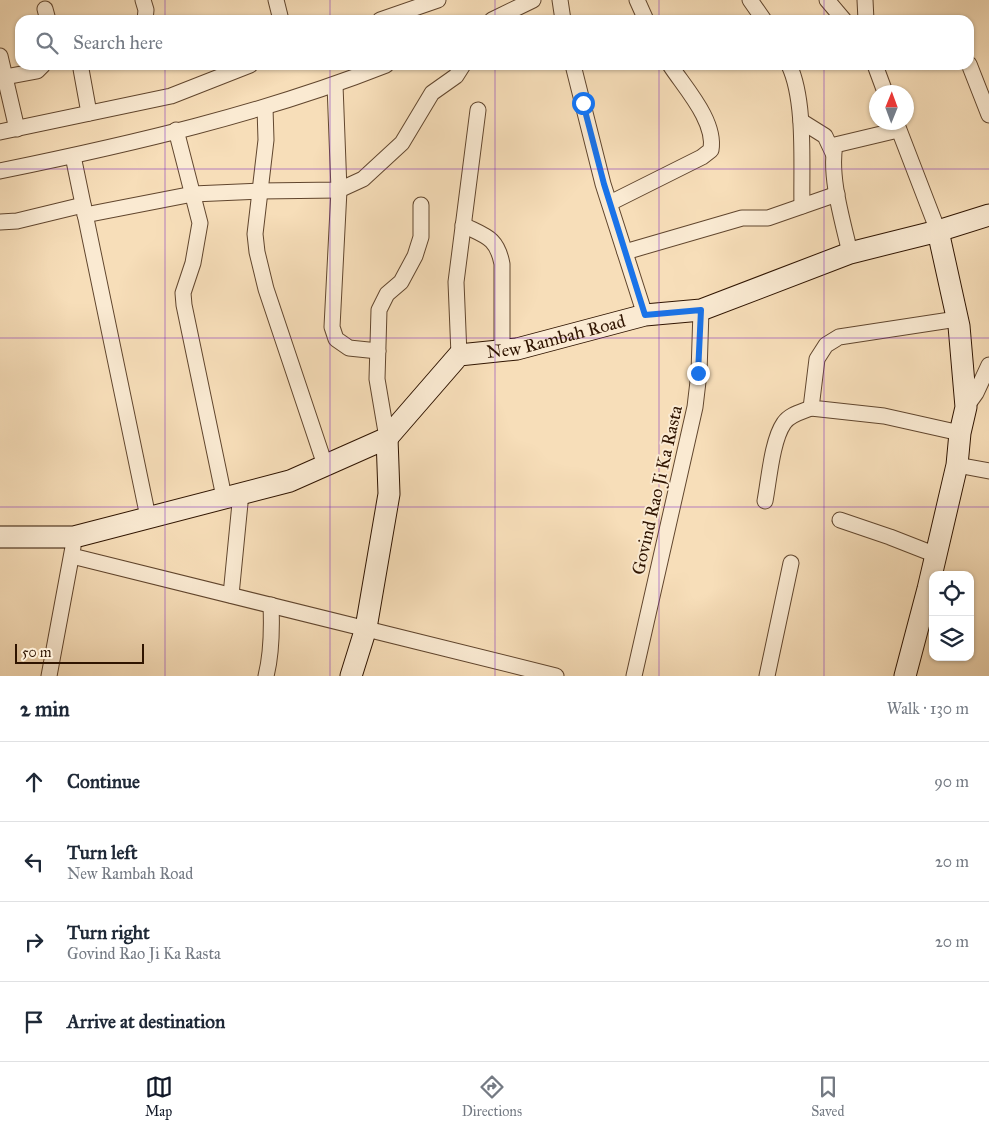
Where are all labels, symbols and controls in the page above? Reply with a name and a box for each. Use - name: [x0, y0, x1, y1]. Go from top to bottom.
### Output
- search box: [15, 15, 974, 70]
- icon: search: [33, 29, 61, 57]
- text: Search here: [73, 31, 163, 54]
- north arrow: [869, 85, 914, 130]
- route start: [572, 92, 595, 115]
- street label: New Rambah Road: [486, 310, 628, 363]
- route end: [687, 362, 710, 385]
- street label: Govind Rao Ji Ka Rasta: [627, 403, 688, 577]
- map controls: [929, 571, 974, 661]
- button: locate: [929, 571, 974, 616]
- button: layers: [929, 616, 974, 661]
- scale bar: [15, 641, 144, 664]
- text: 50 m: [22, 644, 51, 661]
- text: 2 min: [20, 696, 70, 722]
- text: Walk · 130 m: [887, 699, 969, 718]
- icon: ahead: [20, 768, 48, 796]
- text: Continue: [67, 770, 140, 793]
- text: 90 m: [934, 772, 969, 791]
- text: Turn left: [67, 841, 137, 864]
- icon: left: [20, 848, 48, 876]
- text: 20 m: [935, 852, 969, 871]
- text: New Rambah Road: [67, 864, 193, 883]
- text: Turn right: [67, 921, 150, 944]
- icon: right: [20, 928, 48, 956]
- text: 20 m: [935, 932, 969, 951]
- text: Govind Rao Ji Ka Rasta: [67, 944, 221, 963]
- icon: arrive: [20, 1008, 48, 1036]
- text: Arrive at destination: [67, 1010, 225, 1033]
- tab: Map: [145, 1073, 173, 1120]
- tab: Directions: [462, 1073, 522, 1120]
- tab: Saved: [811, 1073, 844, 1120]

